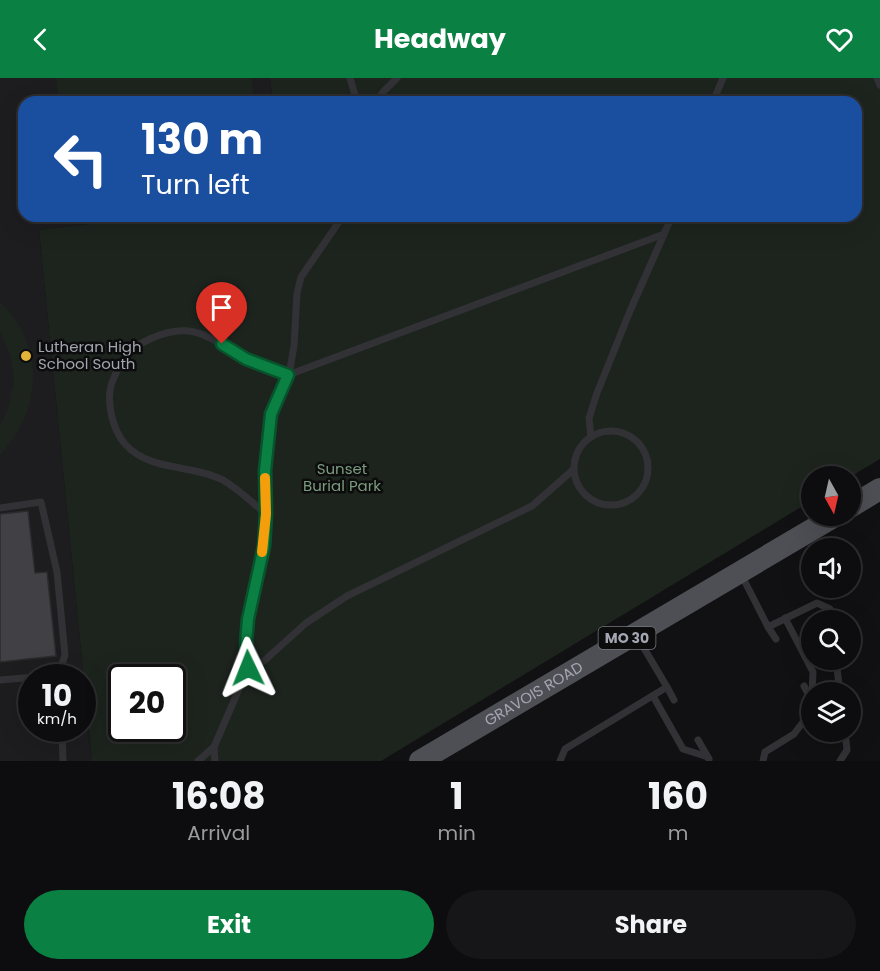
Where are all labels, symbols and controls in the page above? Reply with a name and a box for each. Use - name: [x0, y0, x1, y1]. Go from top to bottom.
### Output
- text: Headway: [374, 20, 506, 57]
- icon: back: [24, 23, 57, 56]
- icon: heart: [823, 23, 856, 56]
- text: 130 m: [141, 110, 263, 169]
- icon: left: [42, 120, 120, 198]
- text: Turn left: [141, 166, 250, 203]
- pin: [196, 282, 247, 344]
- icon: arrive: [205, 291, 238, 324]
- place label: Lutheran High School South: [38, 336, 142, 374]
- marker: Lutheran High School South: [19, 349, 33, 363]
- park label: Sunset Burial Park: [303, 458, 381, 496]
- north arrow: [801, 466, 861, 526]
- map controls: [801, 466, 861, 742]
- button: sound: [801, 538, 861, 598]
- button: search: [801, 610, 861, 670]
- road number: MO 30: [598, 627, 656, 649]
- position arrow: [216, 636, 280, 700]
- street label: GRAVOIS ROAD: [480, 656, 587, 731]
- speed limit sign: 20: [108, 664, 186, 742]
- text: 10: [42, 674, 72, 717]
- button: layers: [801, 682, 861, 742]
- text: km/h: [37, 708, 77, 729]
- text: 16:08: [172, 771, 266, 822]
- text: 1: [450, 771, 464, 822]
- text: 160: [648, 771, 708, 822]
- text: Arrival: [187, 819, 250, 847]
- text: min: [438, 819, 476, 847]
- text: m: [668, 819, 688, 847]
- button: Exit: [24, 890, 434, 959]
- button: Share: [446, 890, 856, 959]

